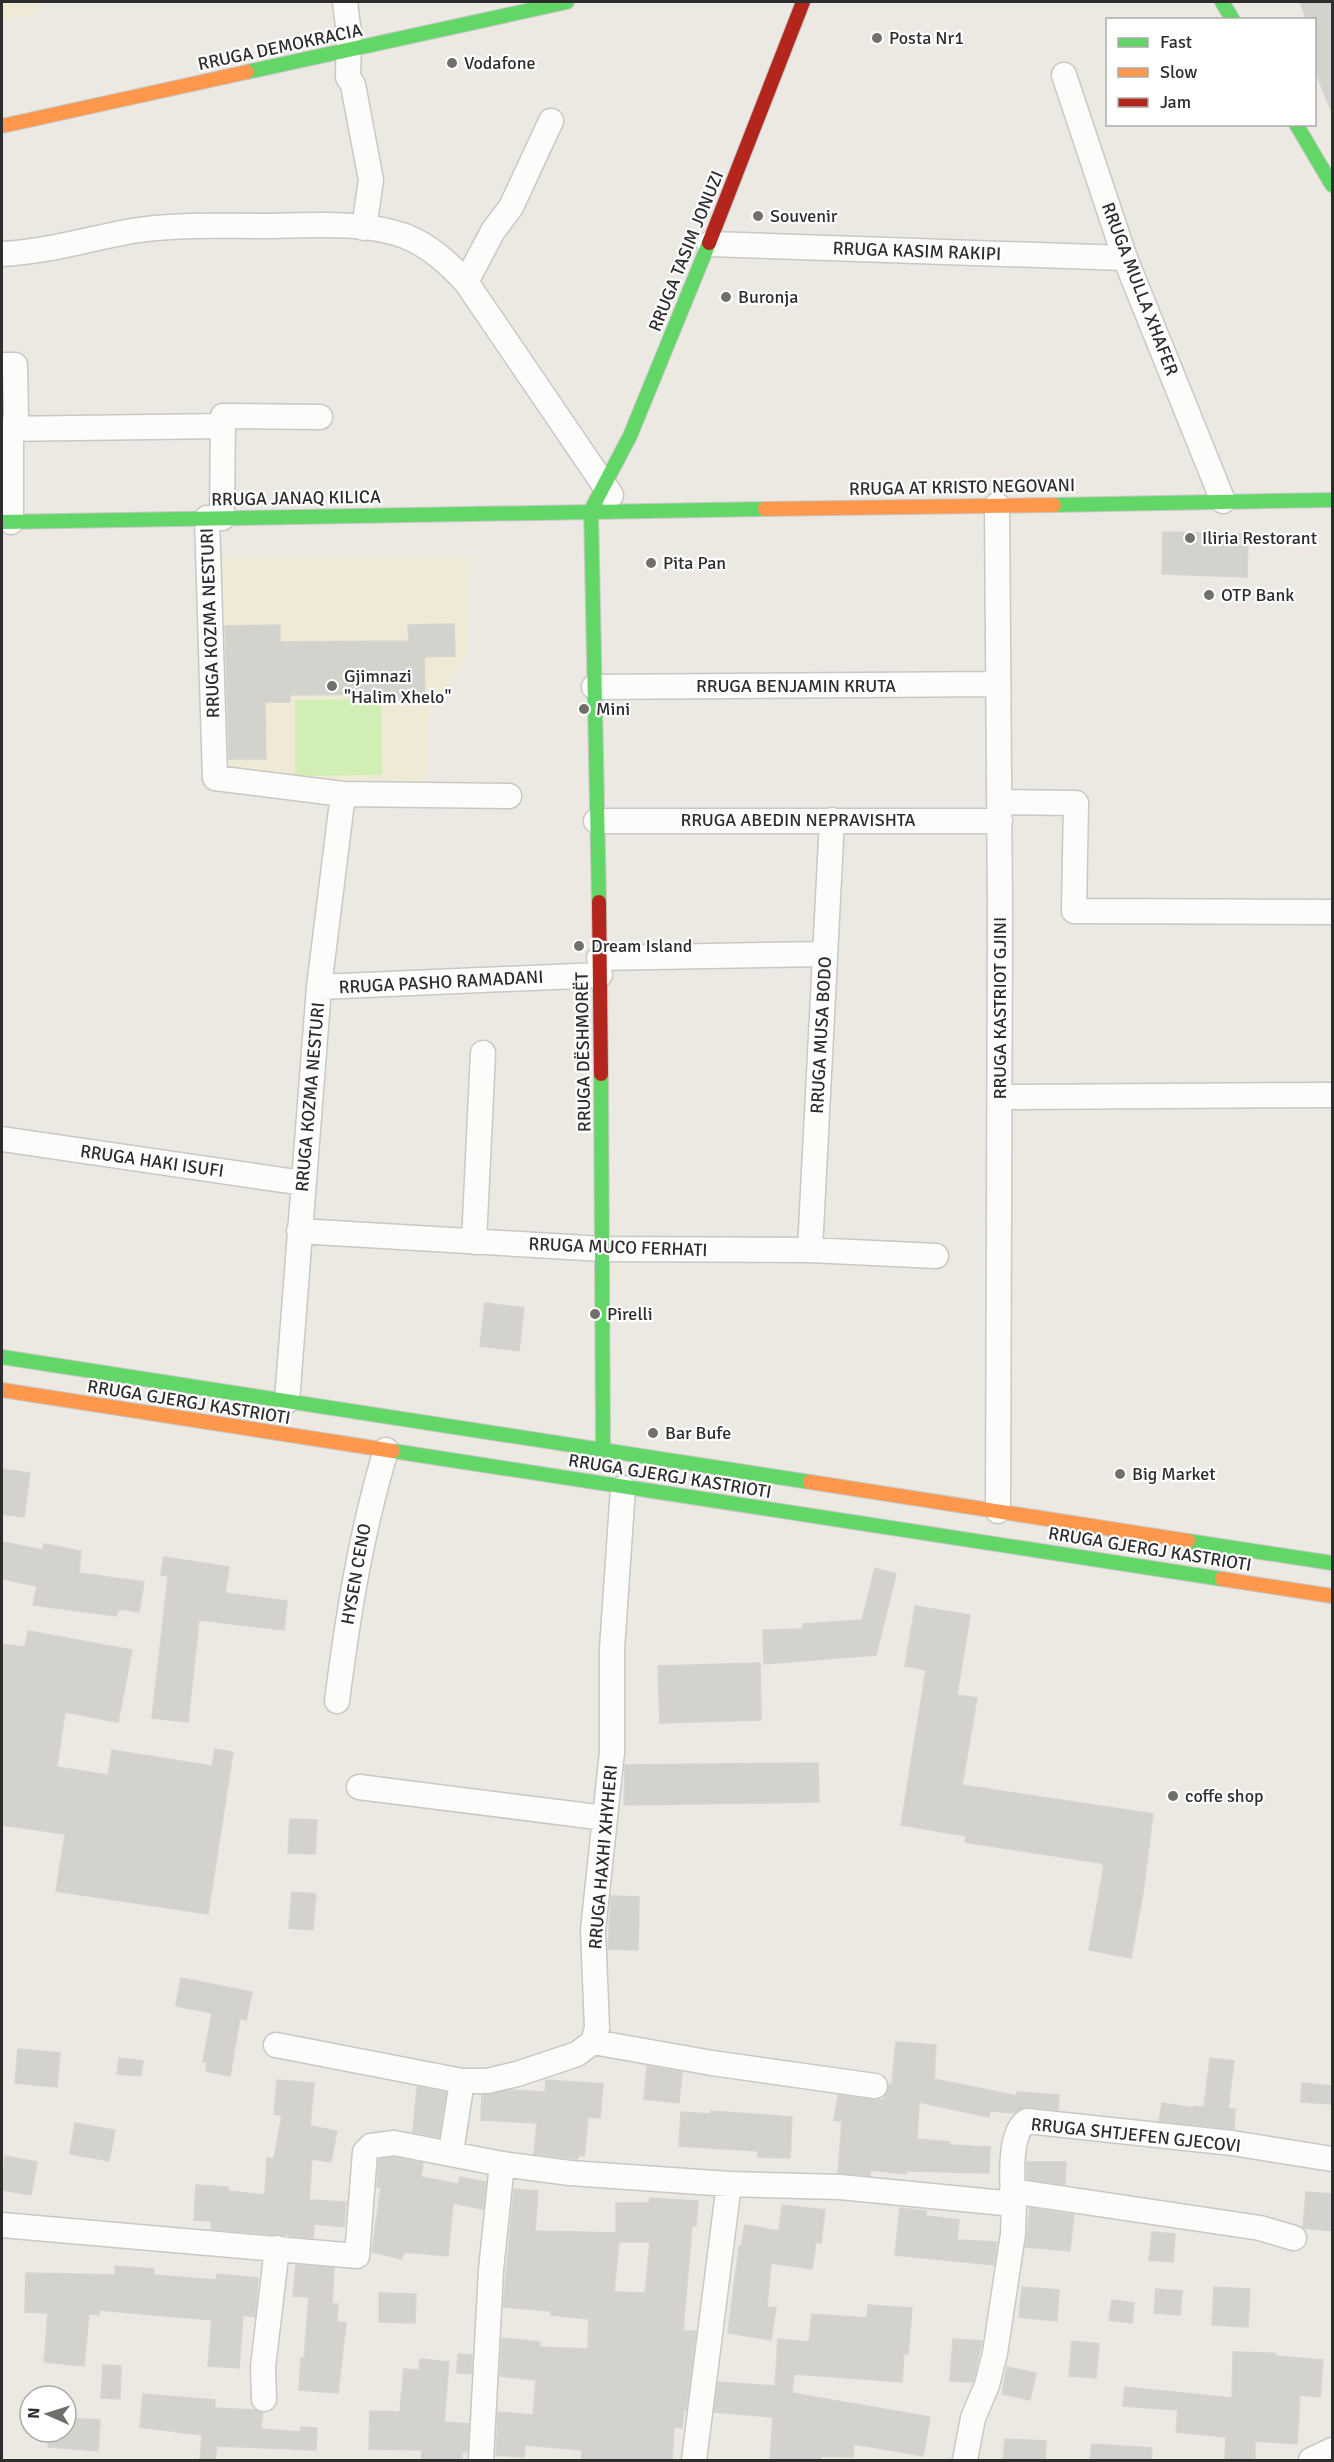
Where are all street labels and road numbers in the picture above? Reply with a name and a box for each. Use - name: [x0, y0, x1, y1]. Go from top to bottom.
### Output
- street label: RRUGA DEMOKRACIA: [196, 19, 364, 75]
- street label: RRUGA TASIM JONUZI: [644, 167, 728, 335]
- street label: RRUGA MULLA XHAFER: [1097, 199, 1183, 379]
- street label: RRUGA KASIM RAKIPI: [832, 237, 1002, 265]
- street label: RRUGA AT KRISTO NEGOVANI: [849, 474, 1075, 500]
- street label: RRUGA JANAQ KILICA: [211, 486, 381, 510]
- street label: RRUGA KOZMA NESTURI: [196, 527, 224, 719]
- street label: RRUGA BENJAMIN KRUTA: [696, 675, 896, 697]
- street label: RRUGA ABEDIN NEPRAVISHTA: [680, 809, 916, 831]
- street label: RRUGA KASTRIOT GJINI: [989, 917, 1011, 1099]
- street label: RRUGA MUSA BODO: [806, 956, 836, 1114]
- street label: RRUGA PASHO RAMADANI: [338, 966, 544, 998]
- street label: RRUGA DËSHMORËT: [571, 972, 595, 1132]
- street label: RRUGA KOZMA NESTURI: [291, 1001, 329, 1193]
- street label: RRUGA HAKI ISUFI: [79, 1140, 225, 1182]
- street label: RRUGA MUCO FERHATI: [528, 1233, 708, 1261]
- street label: RRUGA GJERGJ KASTRIOTI: [86, 1375, 292, 1429]
- street label: RRUGA GJERGJ KASTRIOTI: [567, 1449, 773, 1503]
- street label: HYSEN CENO: [336, 1522, 376, 1626]
- street label: RRUGA GJERGJ KASTRIOTI: [1047, 1522, 1253, 1576]
- street label: RRUGA HAXHI XHYHERI: [584, 1764, 622, 1950]
- street label: RRUGA SHTJEFEN GJECOVI: [1030, 2113, 1242, 2157]

